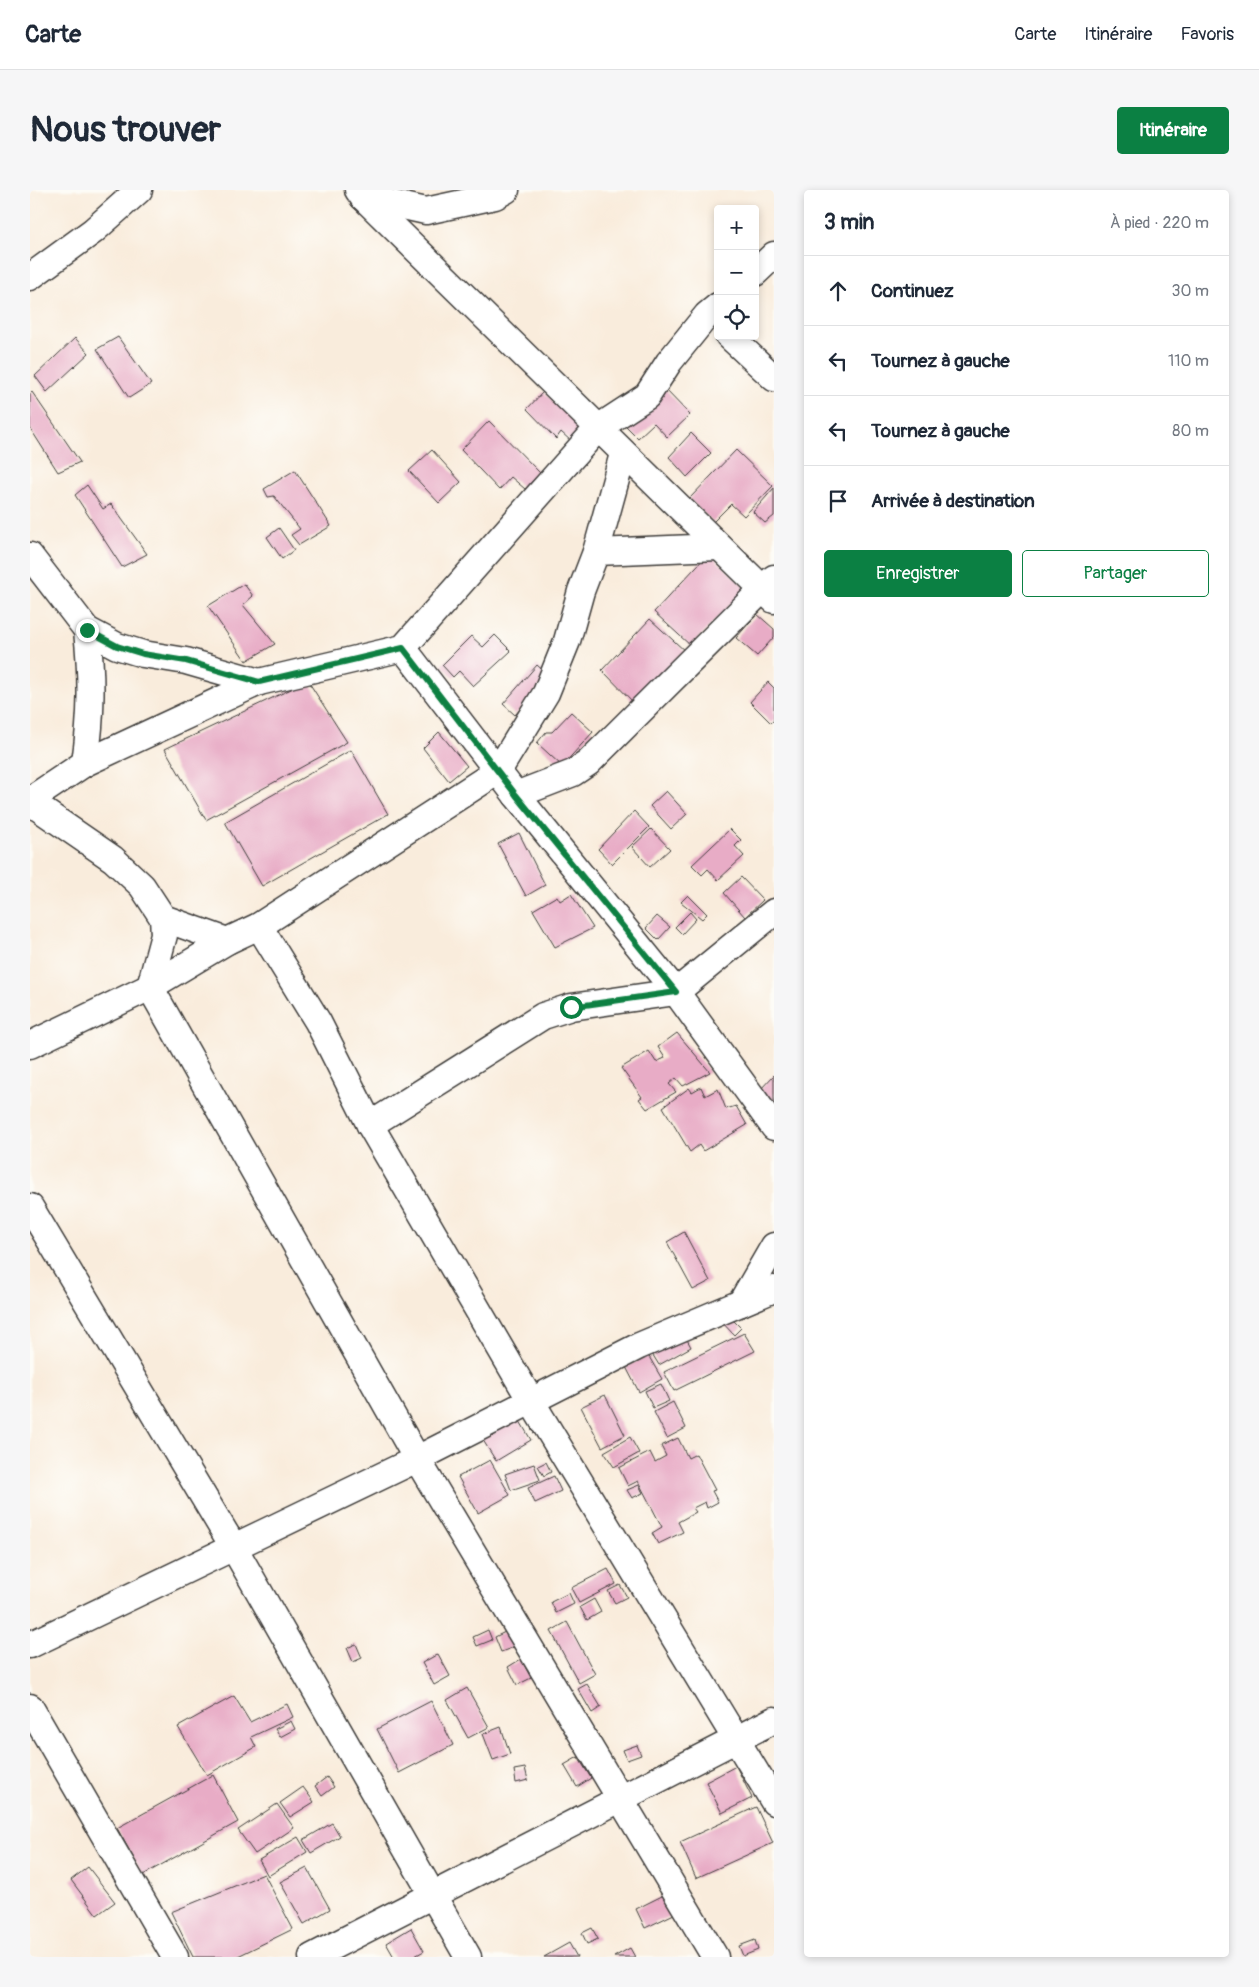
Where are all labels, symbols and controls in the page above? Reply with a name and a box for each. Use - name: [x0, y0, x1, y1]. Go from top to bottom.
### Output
- text: Carte: [25, 20, 81, 49]
- text: Carte: [1014, 23, 1056, 46]
- text: Itinéraire: [1084, 23, 1152, 46]
- text: Favoris: [1180, 23, 1234, 46]
- button: Itinéraire: [1117, 107, 1229, 154]
- text: Nous trouver: [30, 108, 221, 152]
- map controls: [714, 205, 759, 340]
- button: +: [714, 205, 759, 250]
- text: 3 min: [824, 209, 874, 236]
- text: À pied · 220 m: [1110, 213, 1209, 233]
- button: −: [714, 250, 759, 295]
- icon: ahead: [824, 277, 852, 305]
- text: Continuez: [871, 279, 954, 303]
- text: 30 m: [1171, 281, 1209, 301]
- button: locate: [714, 295, 759, 340]
- icon: left: [824, 347, 852, 375]
- text: Tournez à gauche: [871, 349, 1010, 373]
- text: 110 m: [1168, 351, 1209, 371]
- icon: left: [824, 417, 852, 445]
- text: Tournez à gauche: [871, 419, 1010, 443]
- text: 80 m: [1172, 421, 1209, 441]
- icon: arrive: [824, 487, 852, 515]
- text: Arrivée à destination: [871, 489, 1035, 513]
- button: Enregistrer: [824, 550, 1012, 597]
- button: Partager: [1022, 550, 1209, 597]
- route end: [76, 619, 99, 642]
- route start: [560, 996, 583, 1019]

